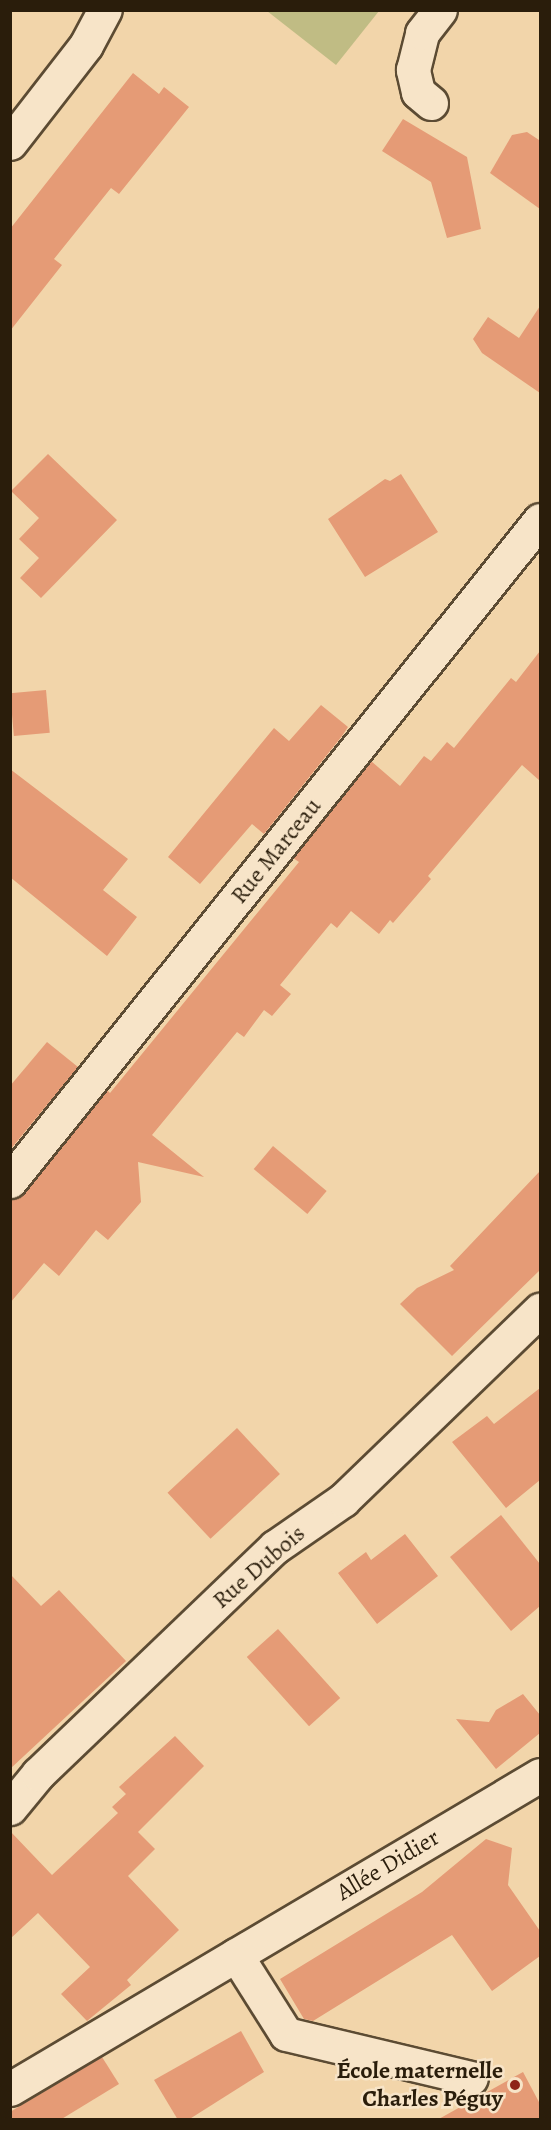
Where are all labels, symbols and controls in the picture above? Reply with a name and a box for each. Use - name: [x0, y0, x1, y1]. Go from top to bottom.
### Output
- street label: Rue Marceau: [225, 792, 327, 910]
- street label: Rue Dubois: [207, 1519, 311, 1615]
- street label: Allée Didier: [331, 1823, 445, 1907]
- place label: École maternelle Charles Péguy: [336, 2057, 503, 2113]
- marker: École maternelle Charles Péguy: [508, 2078, 522, 2092]

